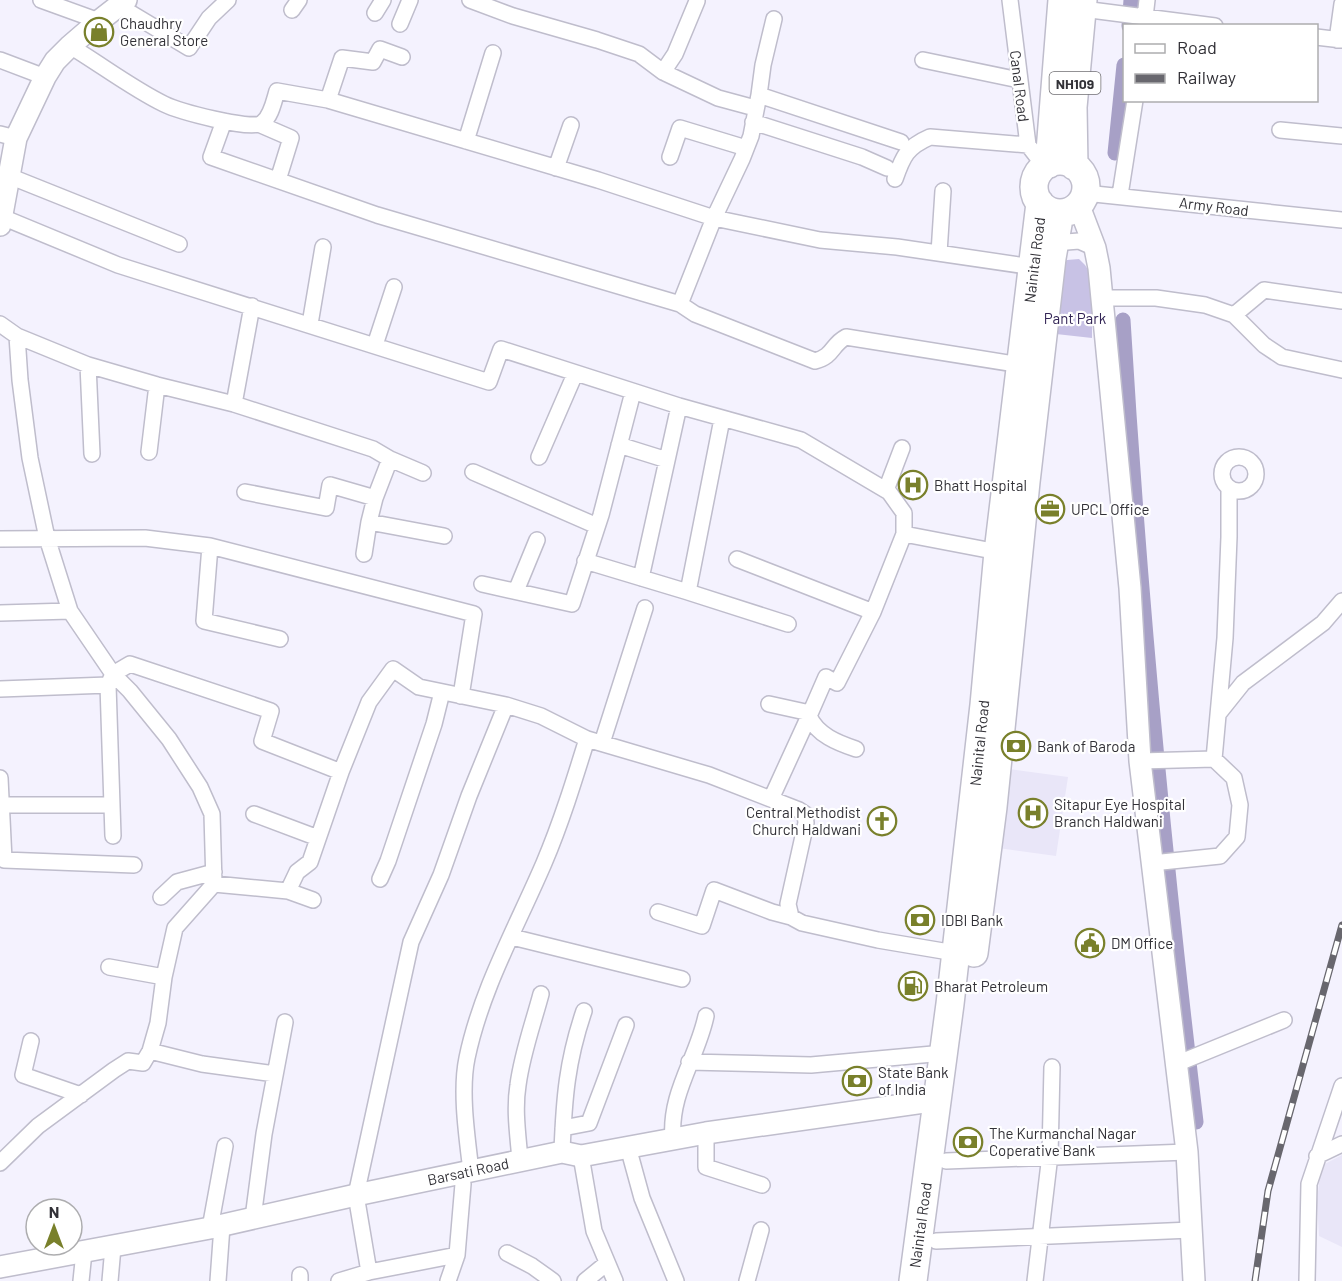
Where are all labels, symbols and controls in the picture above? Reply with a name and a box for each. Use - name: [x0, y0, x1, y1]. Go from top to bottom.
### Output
- place label: Chaudhry General Store: [120, 14, 208, 49]
- shop icon: Chaudhry General Store: [83, 16, 115, 48]
- legend: [1123, 24, 1318, 102]
- text: Road: [1177, 36, 1217, 58]
- street label: Canal Road: [1007, 49, 1033, 123]
- text: Railway: [1177, 66, 1236, 88]
- road number: NH109: [1050, 72, 1100, 94]
- street label: Army Road: [1178, 193, 1250, 219]
- street label: Nainital Road: [1020, 216, 1048, 304]
- park label: Pant Park: [1044, 309, 1107, 327]
- hospital icon: Bhatt Hospital: [897, 469, 929, 501]
- place label: Bhatt Hospital: [934, 476, 1027, 494]
- office icon: UPCL Office: [1034, 493, 1066, 525]
- place label: UPCL Office: [1071, 500, 1149, 518]
- street label: Nainital Road: [966, 699, 992, 787]
- bank icon: Bank of Baroda: [1000, 730, 1032, 762]
- place label: Bank of Baroda: [1037, 737, 1135, 755]
- place label: Sitapur Eye Hospital Branch Haldwani: [1054, 795, 1185, 830]
- hospital icon: Sitapur Eye Hospital Branch Haldwani: [1017, 797, 1049, 829]
- place label: Central Methodist Church Haldwani: [746, 803, 861, 838]
- church icon: Central Methodist Church Haldwani: [866, 805, 898, 837]
- bank icon: IDBI Bank: [904, 904, 936, 936]
- place label: IDBI Bank: [941, 911, 1003, 929]
- public building icon: DM Office: [1074, 927, 1106, 959]
- place label: DM Office: [1111, 934, 1173, 952]
- fuel station icon: Bharat Petroleum: [897, 970, 929, 1002]
- place label: Bharat Petroleum: [934, 977, 1048, 995]
- place label: State Bank of India: [878, 1063, 949, 1098]
- bank icon: State Bank of India: [841, 1065, 873, 1097]
- place label: The Kurmanchal Nagar Coperative Bank: [989, 1124, 1137, 1159]
- bank icon: The Kurmanchal Nagar Coperative Bank: [952, 1126, 984, 1158]
- street label: Barsati Road: [426, 1154, 510, 1188]
- street label: Nainital Road: [905, 1181, 935, 1269]
- north arrow: [24, 1197, 84, 1257]
- text: N: [49, 1202, 59, 1221]

